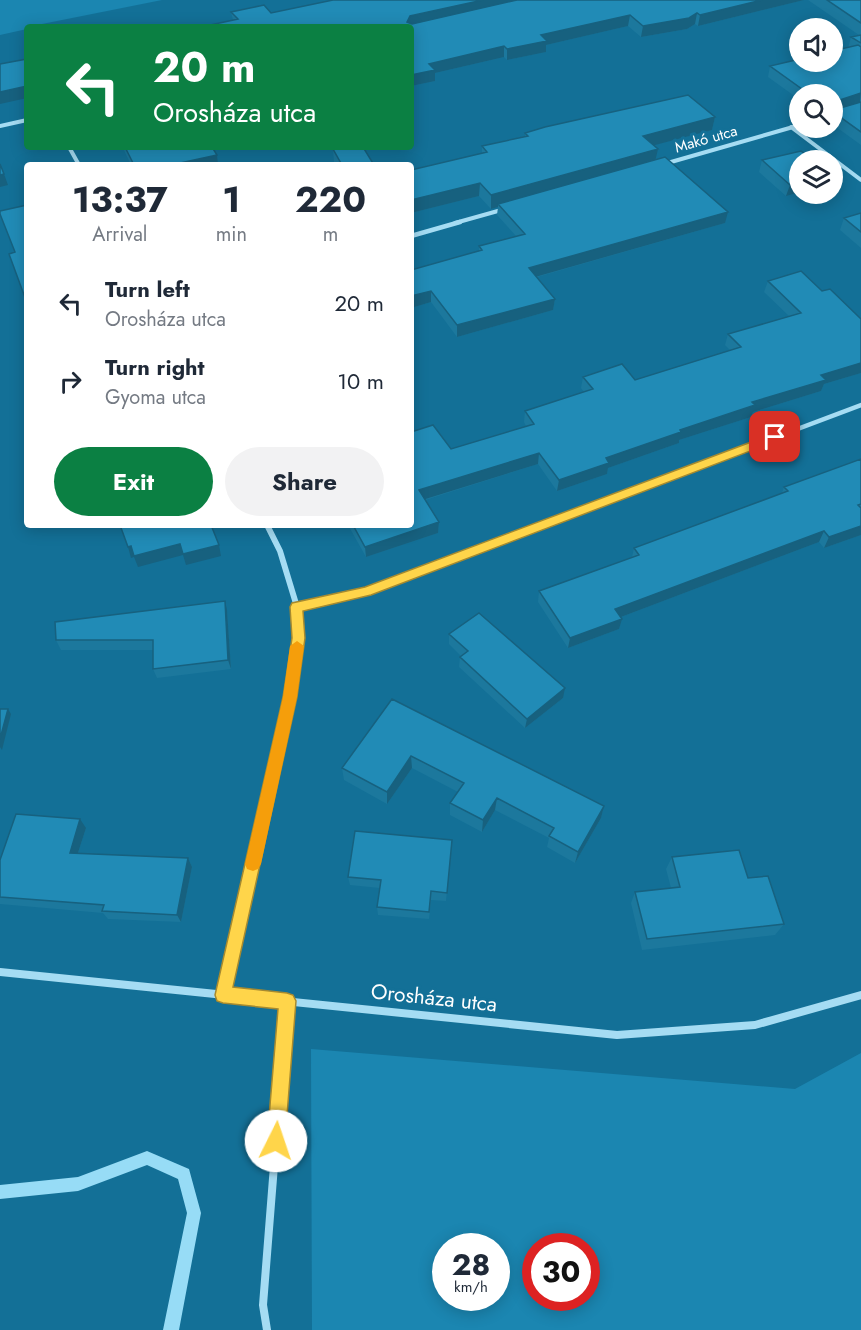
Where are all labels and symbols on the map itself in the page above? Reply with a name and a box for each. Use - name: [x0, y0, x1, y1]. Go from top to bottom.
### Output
- street label: Makó utca: [672, 120, 740, 158]
- pin: [749, 411, 800, 462]
- street label: Orosháza utca: [369, 976, 499, 1020]
- position arrow: [244, 1109, 308, 1173]
- speed limit sign: 30: [522, 1233, 600, 1311]

